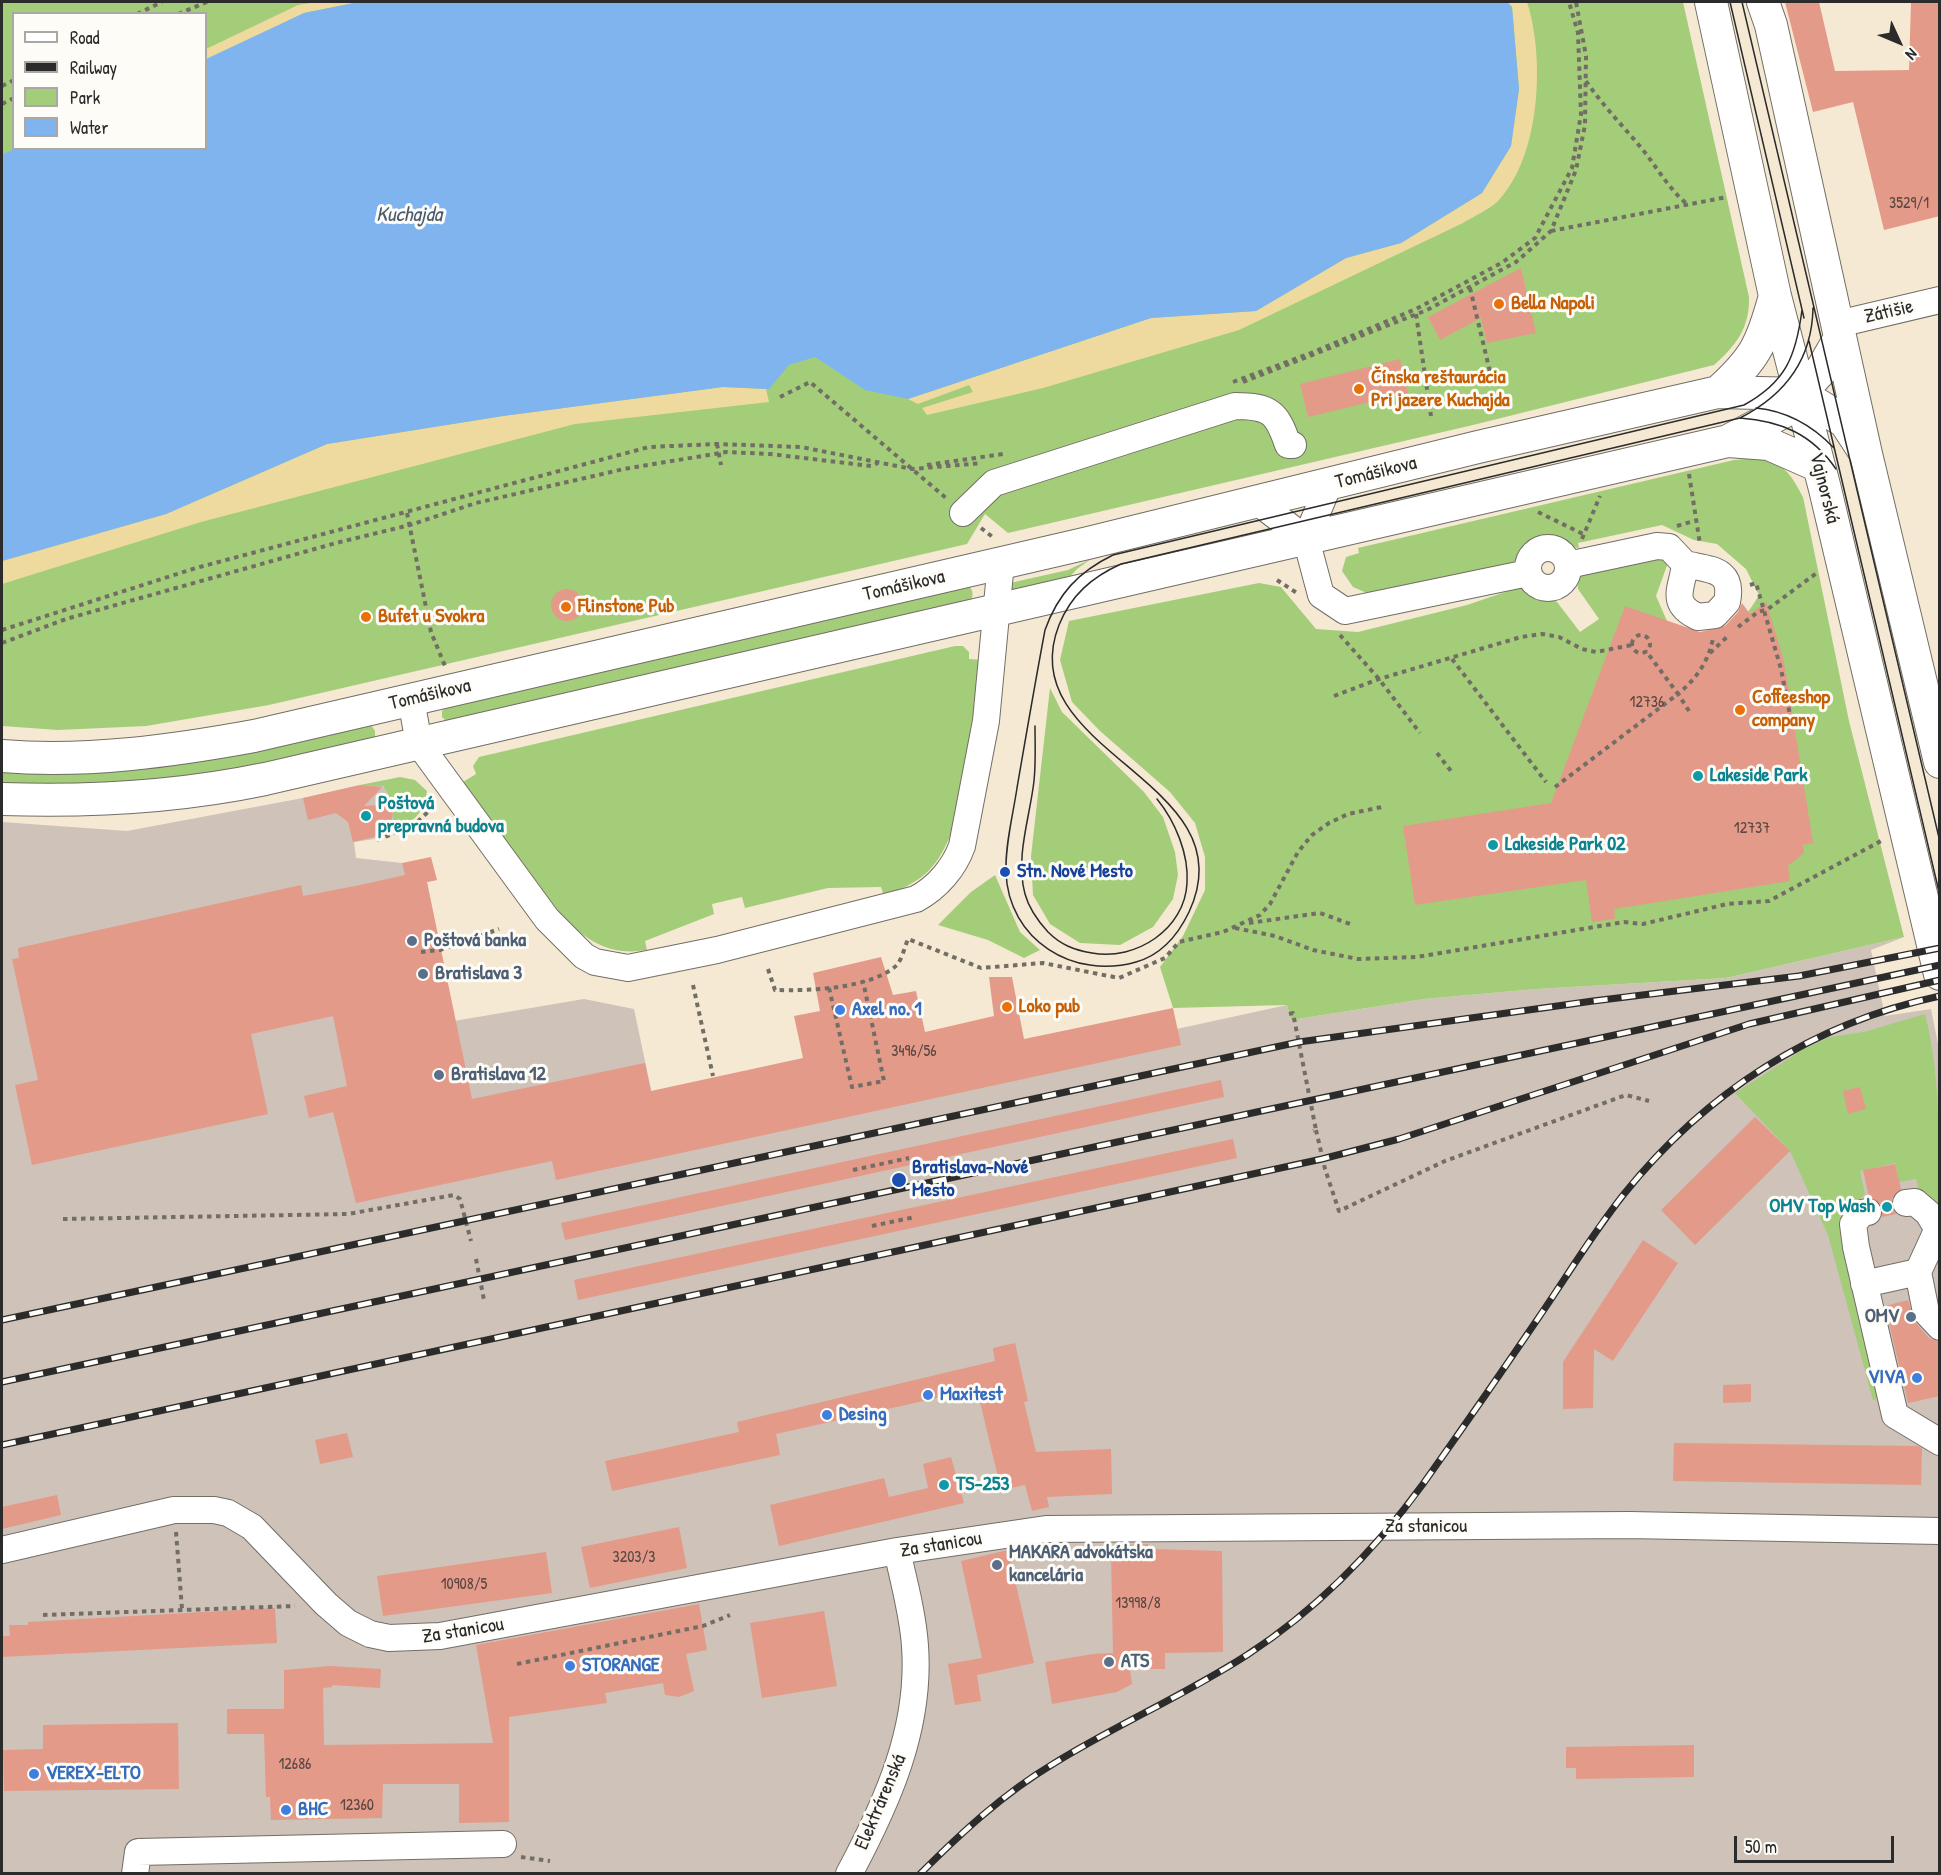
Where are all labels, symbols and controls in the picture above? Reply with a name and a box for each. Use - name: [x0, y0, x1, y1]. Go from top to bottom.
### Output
- legend: [12, 12, 207, 150]
- north arrow: [1869, 12, 1929, 72]
- text: Road: [70, 25, 100, 50]
- text: N: [1901, 44, 1923, 65]
- text: Railway: [70, 55, 117, 80]
- text: Park: [70, 85, 100, 110]
- text: Water: [70, 115, 108, 140]
- house number: 3529/1: [1889, 194, 1929, 214]
- water label: Kuchajda: [376, 202, 442, 228]
- place label: Bella Napoli: [1511, 292, 1595, 316]
- street label: Zátišie: [1862, 295, 1916, 329]
- marker: Bella Napoli: [1492, 297, 1506, 311]
- place label: Čínska reštaurácia Pri jazere Kuchajda: [1371, 366, 1510, 413]
- marker: Čínska reštaurácia Pri jazere Kuchajda: [1352, 382, 1366, 396]
- street label: Vajnorská: [1804, 450, 1844, 526]
- street label: Tomášikova: [1333, 451, 1419, 495]
- street label: Tomášikova: [861, 565, 947, 607]
- place label: Flinstone Pub: [578, 595, 674, 619]
- marker: Flinstone Pub: [559, 600, 573, 614]
- place label: Bufet u Svokra: [378, 605, 484, 629]
- marker: Bufet u Svokra: [359, 610, 373, 624]
- street label: Tomášikova: [387, 674, 473, 716]
- place label: Coffeeshop company: [1752, 686, 1830, 733]
- house number: 12736: [1630, 693, 1664, 713]
- marker: Coffeeshop company: [1733, 703, 1747, 717]
- place label: Lakeside Park: [1710, 764, 1808, 788]
- marker: Lakeside Park: [1691, 769, 1705, 783]
- place label: Poštová prepravná budova: [378, 792, 504, 839]
- marker: Poštová prepravná budova: [359, 809, 373, 823]
- house number: 12737: [1734, 819, 1770, 839]
- place label: Lakeside Park 02: [1505, 833, 1625, 857]
- marker: Lakeside Park 02: [1486, 838, 1500, 852]
- place label: Stn. Nové Mesto: [1017, 860, 1133, 884]
- marker: Stn. Nové Mesto: [998, 865, 1012, 879]
- place label: Poštová banka: [424, 929, 526, 953]
- marker: Poštová banka: [405, 934, 419, 948]
- place label: Bratislava 3: [435, 962, 522, 986]
- marker: Bratislava 3: [416, 967, 430, 981]
- place label: Loko pub: [1019, 995, 1080, 1019]
- place label: Axel no. 1: [852, 998, 922, 1022]
- marker: Loko pub: [1000, 1000, 1014, 1014]
- marker: Axel no. 1: [833, 1003, 847, 1017]
- house number: 3496/56: [891, 1042, 937, 1062]
- place label: Bratislava 12: [451, 1063, 546, 1087]
- marker: Bratislava 12: [432, 1068, 446, 1082]
- place label: Bratislava-Nové Mesto: [912, 1156, 1028, 1203]
- marker: Bratislava-Nové Mesto: [890, 1171, 908, 1189]
- place label: OMV Top Wash: [1769, 1195, 1875, 1219]
- marker: OMV Top Wash: [1880, 1200, 1894, 1214]
- place label: OMV: [1865, 1305, 1899, 1329]
- marker: OMV: [1904, 1310, 1918, 1324]
- place label: VIVA: [1868, 1366, 1905, 1390]
- marker: VIVA: [1910, 1371, 1924, 1385]
- place label: Maxitest: [940, 1383, 1003, 1407]
- marker: Maxitest: [921, 1388, 935, 1402]
- place label: Desing: [839, 1403, 887, 1427]
- marker: Desing: [820, 1408, 834, 1422]
- place label: TS-253: [956, 1473, 1009, 1497]
- marker: TS-253: [937, 1478, 951, 1492]
- street label: Za stanicou: [1385, 1515, 1467, 1539]
- street label: Za stanicou: [898, 1527, 984, 1563]
- place label: MAKARA advokátska kancelária: [1009, 1541, 1153, 1588]
- house number: 3203/3: [613, 1548, 655, 1568]
- marker: MAKARA advokátska kancelária: [990, 1558, 1004, 1572]
- house number: 10908/5: [441, 1575, 487, 1595]
- house number: 13998/8: [1115, 1594, 1161, 1614]
- street label: Za stanicou: [420, 1613, 506, 1649]
- place label: ATS: [1121, 1650, 1149, 1674]
- place label: STORANGE: [582, 1654, 660, 1678]
- marker: ATS: [1102, 1655, 1116, 1669]
- marker: STORANGE: [563, 1659, 577, 1673]
- street label: Elektrárenská: [850, 1751, 912, 1853]
- house number: 12686: [279, 1755, 311, 1775]
- place label: VEREX-ELTO: [46, 1762, 141, 1786]
- marker: VEREX-ELTO: [27, 1767, 41, 1781]
- house number: 12360: [340, 1796, 374, 1816]
- place label: BHC: [298, 1798, 328, 1822]
- marker: BHC: [279, 1803, 293, 1817]
- scale bar: [1737, 1824, 1898, 1862]
- text: 50 m: [1745, 1834, 1777, 1859]

